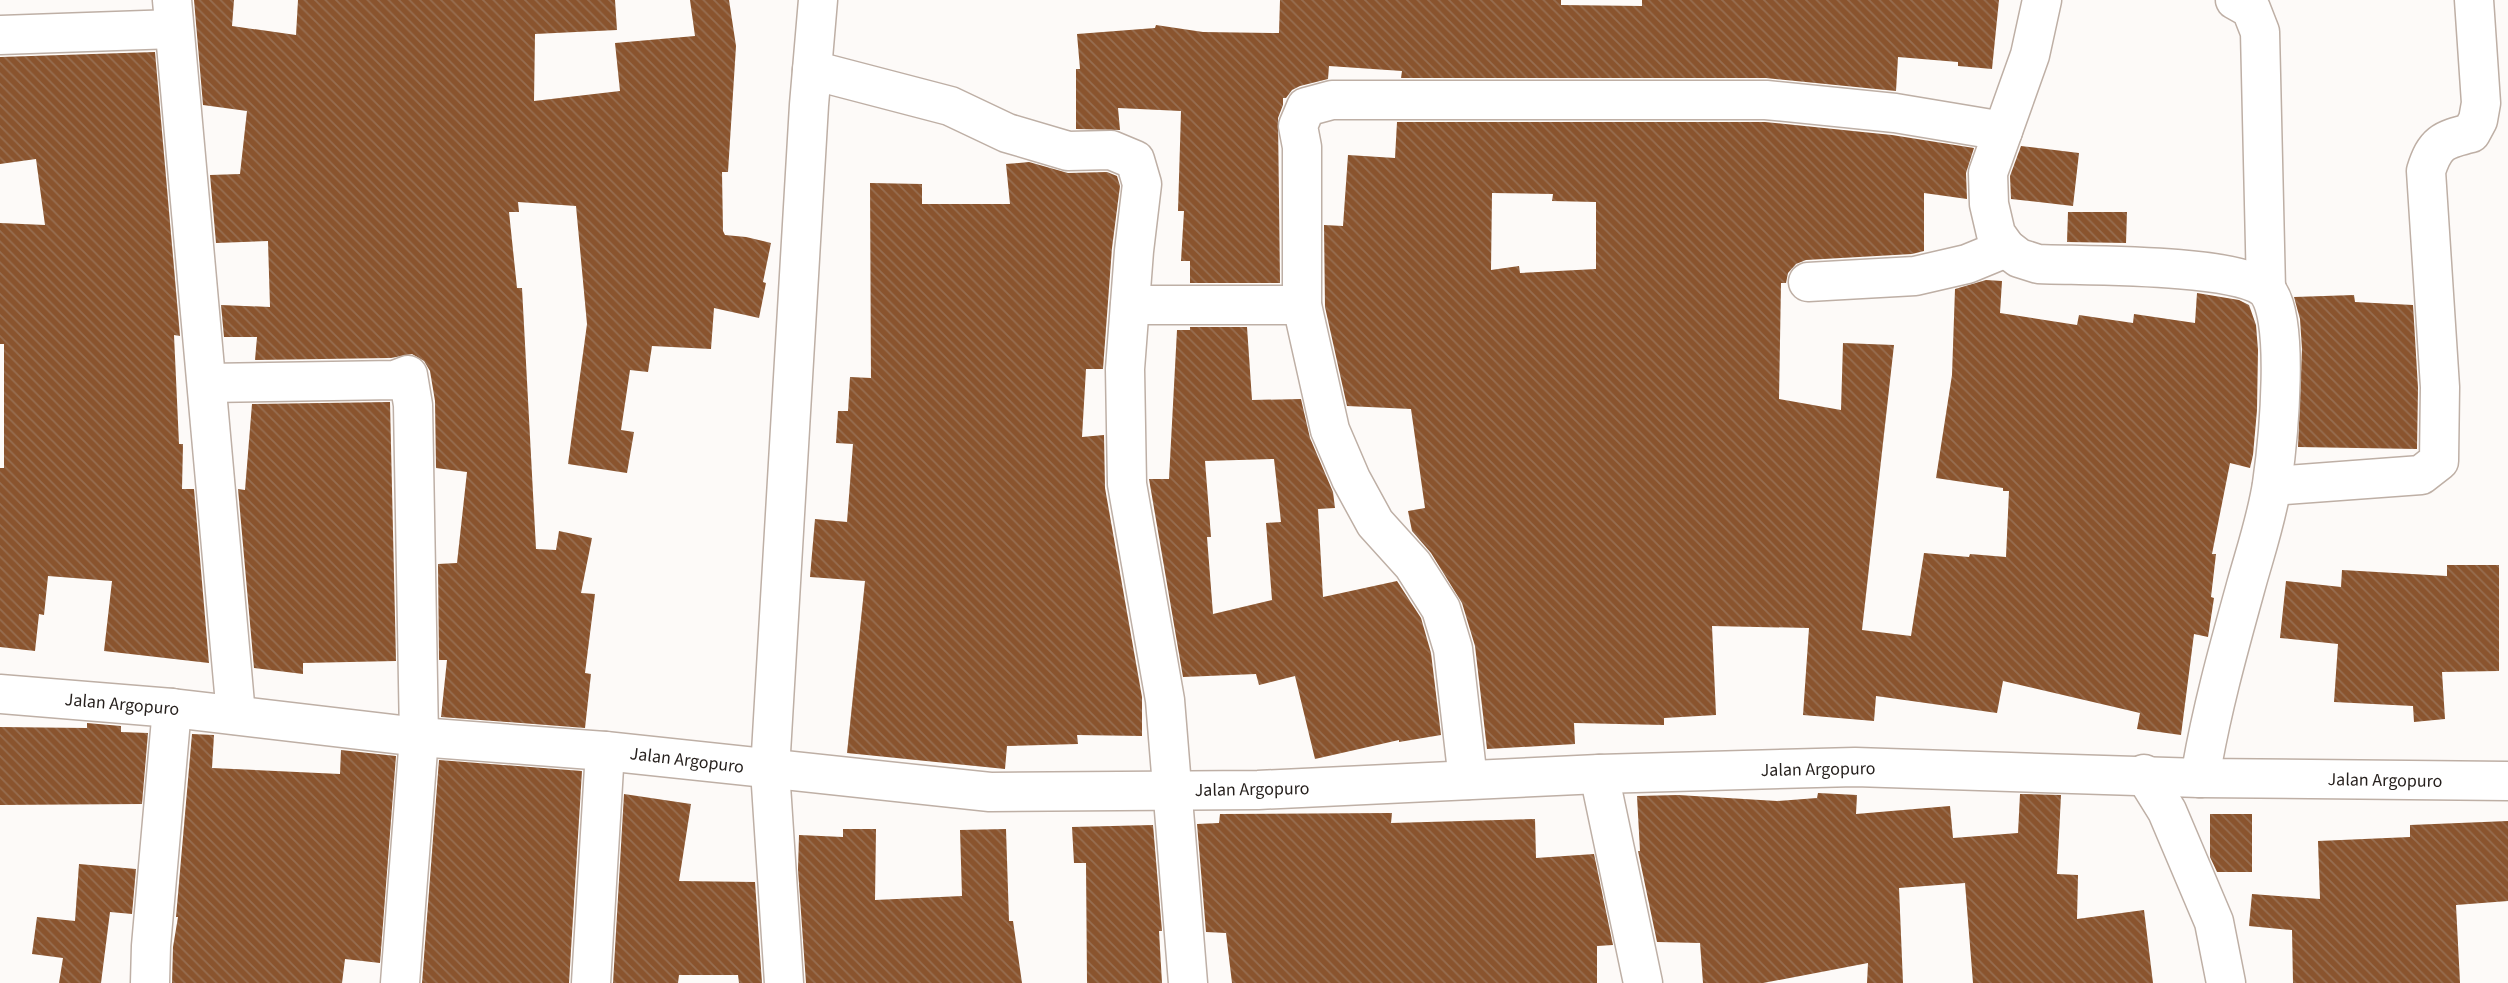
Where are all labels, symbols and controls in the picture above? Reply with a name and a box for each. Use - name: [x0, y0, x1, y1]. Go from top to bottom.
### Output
- street label: Jalan Argopuro: [64, 687, 180, 722]
- street label: Jalan Argopuro: [628, 741, 745, 780]
- street label: Jalan Argopuro: [1760, 756, 1876, 783]
- street label: Jalan Argopuro: [2327, 767, 2443, 794]
- street label: Jalan Argopuro: [1194, 776, 1310, 803]

